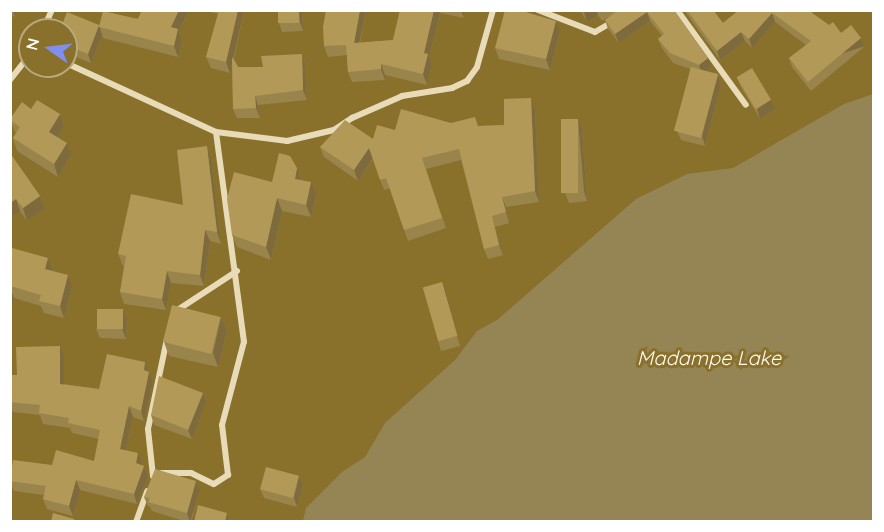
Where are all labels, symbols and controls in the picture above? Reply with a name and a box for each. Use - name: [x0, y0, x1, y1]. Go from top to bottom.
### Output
- north arrow: [18, 18, 78, 78]
- text: N: [21, 36, 44, 52]
- water label: Madampe Lake: [637, 345, 781, 369]

